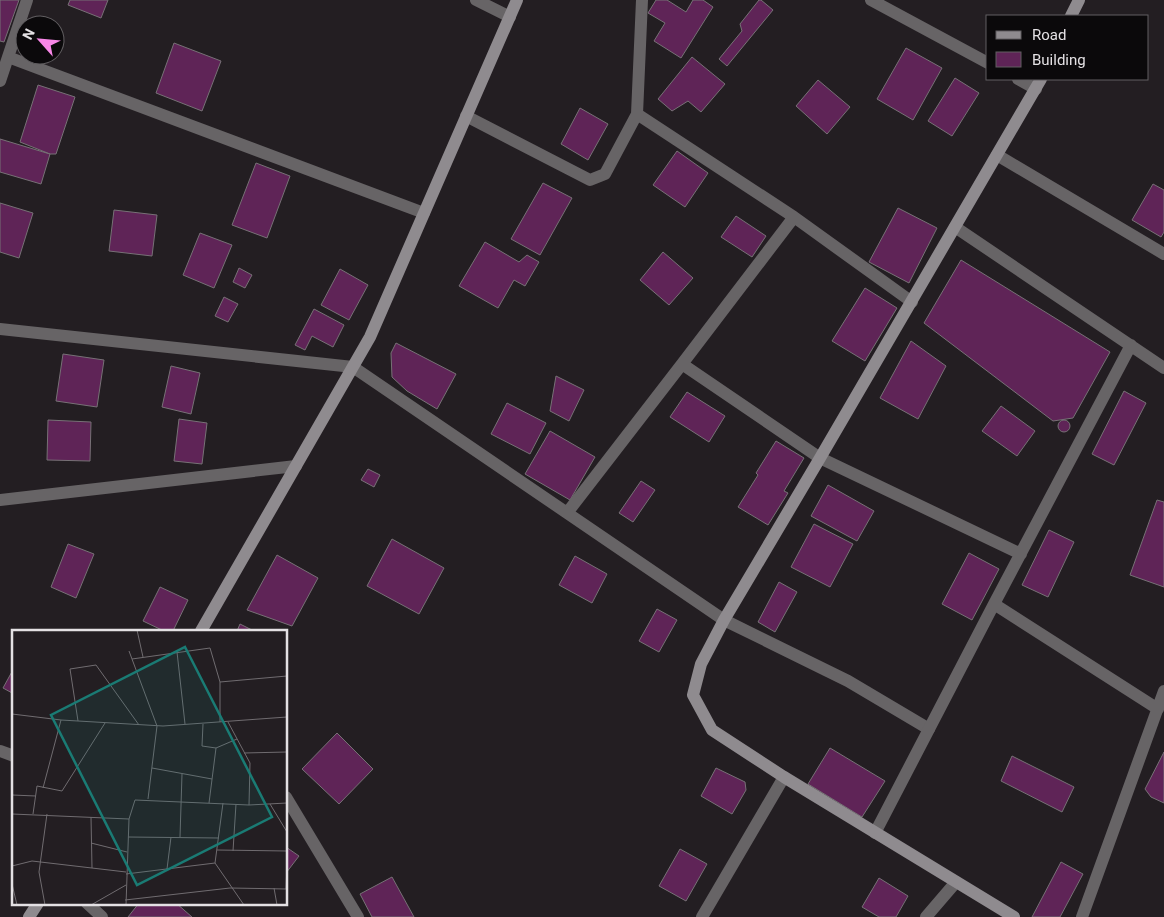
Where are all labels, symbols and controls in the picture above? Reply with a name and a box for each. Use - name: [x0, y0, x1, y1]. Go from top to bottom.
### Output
- north arrow: [15, 15, 65, 65]
- legend: [986, 15, 1149, 80]
- text: N: [19, 26, 38, 42]
- text: Road: [1032, 26, 1066, 44]
- text: Building: [1032, 51, 1086, 69]
- inset map: [12, 630, 288, 904]

